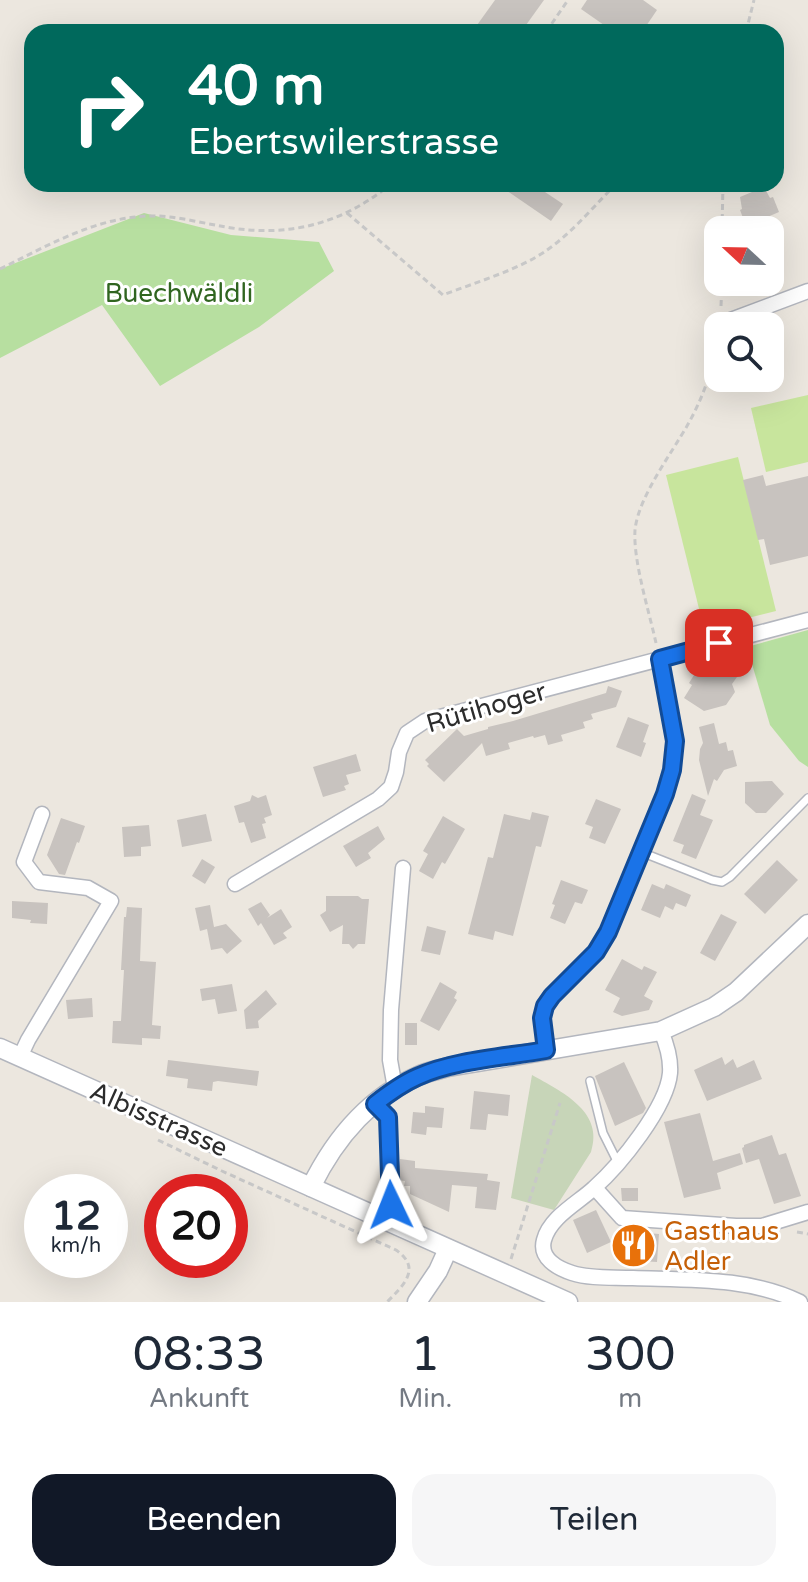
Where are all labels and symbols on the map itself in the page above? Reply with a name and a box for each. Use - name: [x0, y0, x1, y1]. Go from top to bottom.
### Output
- north arrow: [704, 216, 784, 296]
- park label: Buechwäldli: [105, 278, 253, 309]
- pin: [685, 609, 753, 677]
- street label: Rütihoger: [423, 676, 550, 739]
- street label: Albisstrasse: [85, 1075, 233, 1164]
- position arrow: [349, 1163, 433, 1247]
- speed limit sign: 20: [144, 1174, 248, 1278]
- place label: Gasthaus Adler: [664, 1216, 779, 1277]
- restaurant icon: Gasthaus Adler: [609, 1222, 657, 1270]

